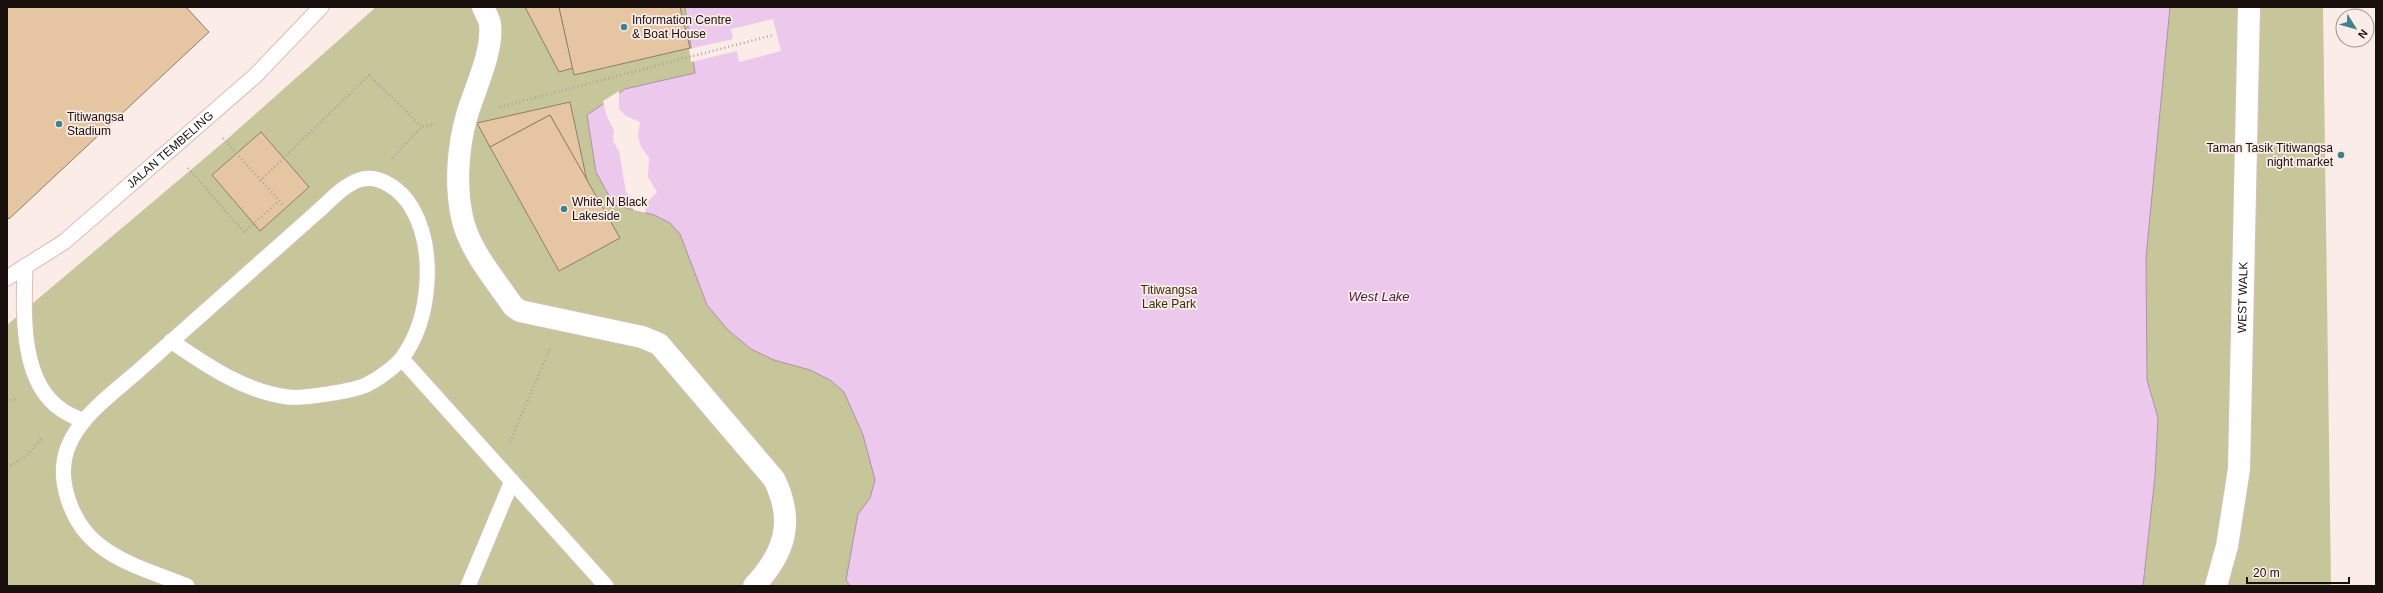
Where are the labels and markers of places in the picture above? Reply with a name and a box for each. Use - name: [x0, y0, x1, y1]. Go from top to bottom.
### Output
- place label: Information Centre & Boat House: [632, 13, 732, 41]
- marker: Information Centre & Boat House: [619, 22, 629, 32]
- place label: Titiwangsa Stadium: [67, 110, 124, 138]
- marker: Titiwangsa Stadium: [54, 119, 64, 129]
- place label: Taman Tasik Titiwangsa night market: [2206, 141, 2334, 169]
- marker: Taman Tasik Titiwangsa night market: [2336, 150, 2346, 160]
- place label: White N Black Lakeside: [572, 195, 648, 223]
- marker: White N Black Lakeside: [559, 204, 569, 214]

